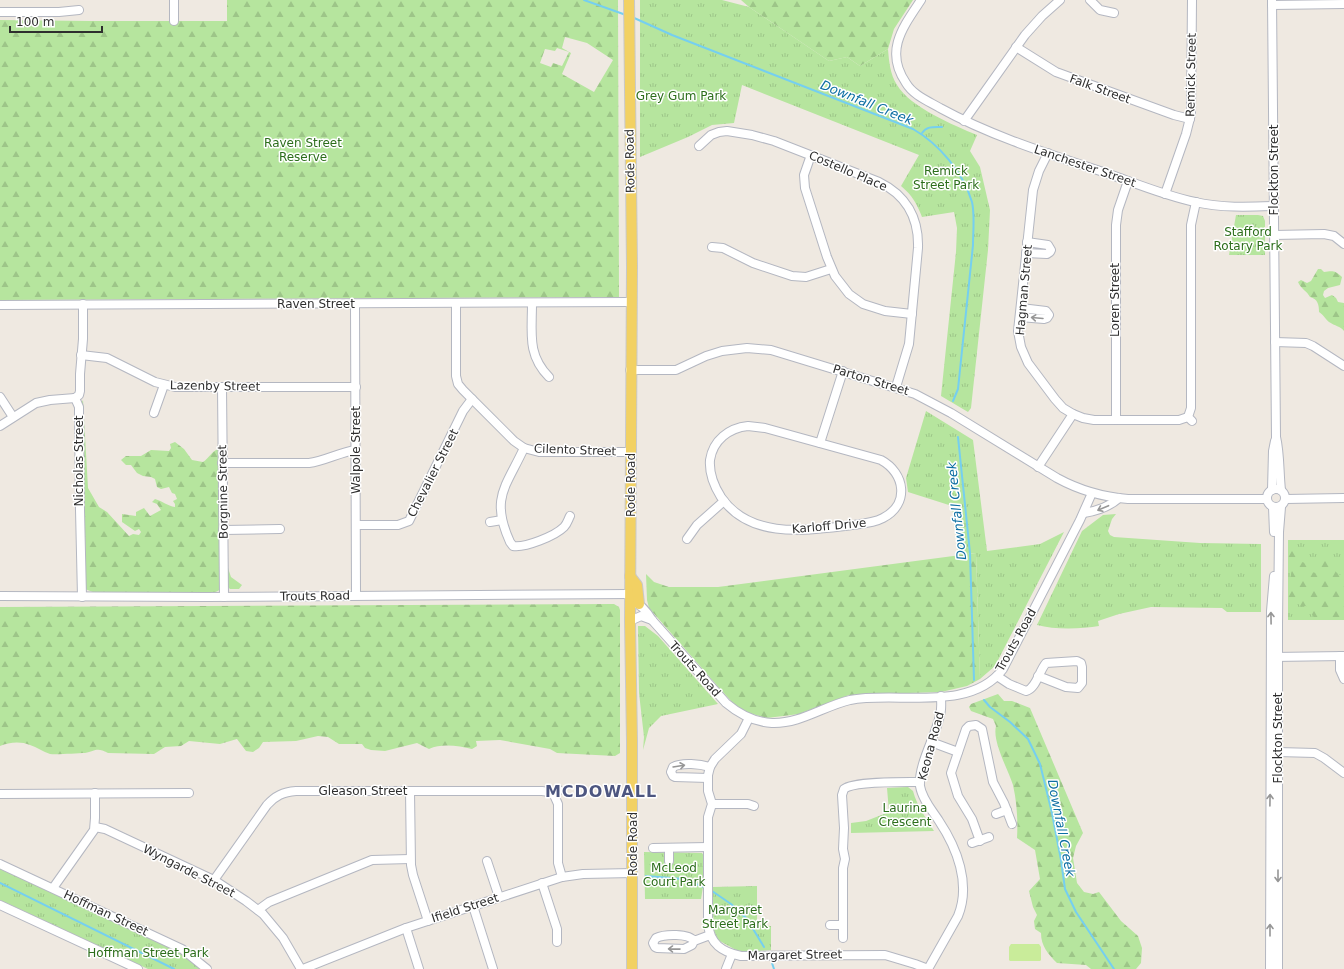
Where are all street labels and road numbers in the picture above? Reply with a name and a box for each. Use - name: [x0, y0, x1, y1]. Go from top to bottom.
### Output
- street label: Remick Street: [1183, 33, 1199, 117]
- street label: Falk Street: [1068, 72, 1133, 107]
- street label: Flockton Street: [1267, 124, 1281, 216]
- street label: Rode Road: [622, 129, 638, 193]
- street label: Lanchester Street: [1032, 142, 1138, 190]
- street label: Costello Place: [807, 148, 889, 194]
- street label: Hagman Street: [1013, 244, 1035, 336]
- street label: Loren Street: [1108, 263, 1122, 337]
- street label: Raven Street: [277, 297, 355, 311]
- street label: Parton Street: [831, 362, 911, 398]
- street label: Lazenby Street: [170, 378, 261, 394]
- street label: Walpole Street: [349, 406, 363, 494]
- street label: Nicholas Street: [72, 415, 86, 507]
- street label: Chevalier Street: [405, 426, 461, 519]
- street label: Cilento Street: [534, 442, 617, 458]
- street label: Borgnine Street: [215, 445, 231, 539]
- street label: Rode Road: [624, 453, 638, 517]
- street label: Karloff Drive: [791, 516, 867, 536]
- street label: Trouts Road: [279, 588, 350, 604]
- street label: Trouts Road: [992, 606, 1039, 675]
- street label: Trouts Road: [666, 638, 724, 700]
- street label: Flockton Street: [1271, 692, 1285, 784]
- street label: Keona Road: [915, 710, 947, 782]
- street label: Gleason Street: [319, 784, 408, 798]
- street label: Rode Road: [626, 812, 640, 876]
- street label: Wyngarde Street: [141, 842, 238, 900]
- street label: Hoffman Street: [62, 887, 151, 939]
- street label: Ifield Street: [430, 890, 501, 925]
- street label: Margaret Street: [748, 947, 843, 963]

